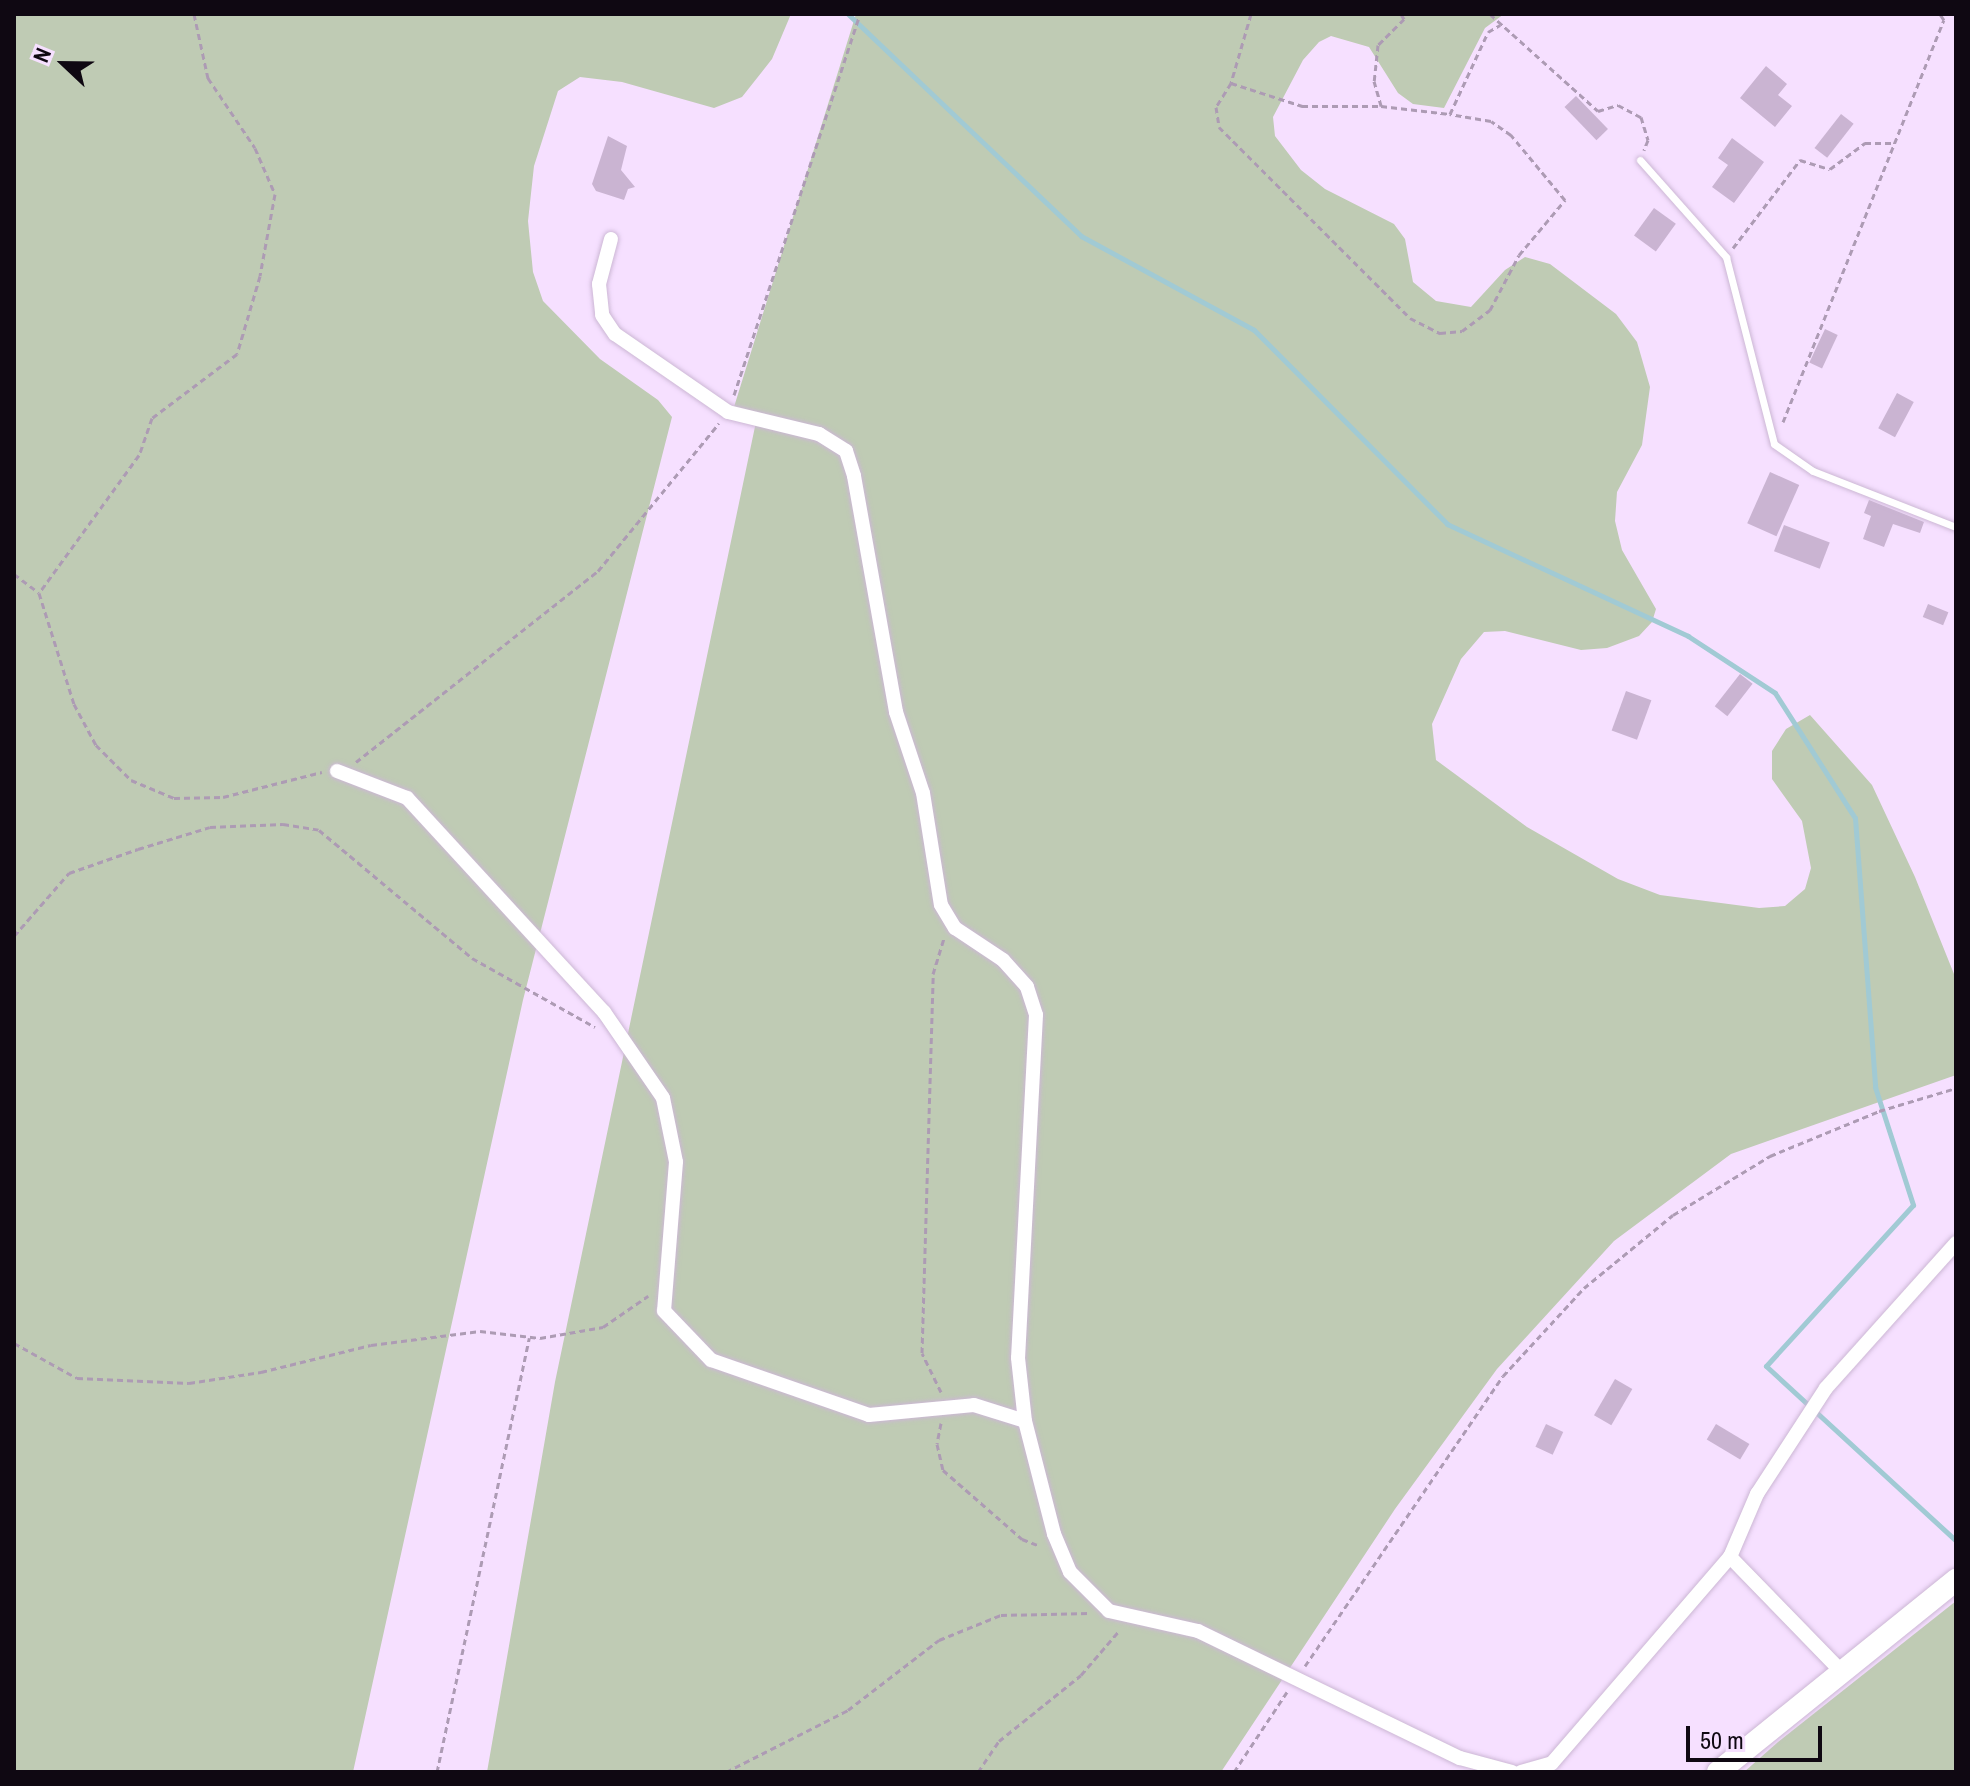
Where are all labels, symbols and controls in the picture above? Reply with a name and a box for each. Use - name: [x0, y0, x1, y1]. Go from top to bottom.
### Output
- north arrow: [24, 24, 104, 104]
- text: N: [25, 43, 58, 67]
- scale bar: [1690, 1710, 1826, 1760]
- text: 50 m: [1700, 1724, 1744, 1756]

